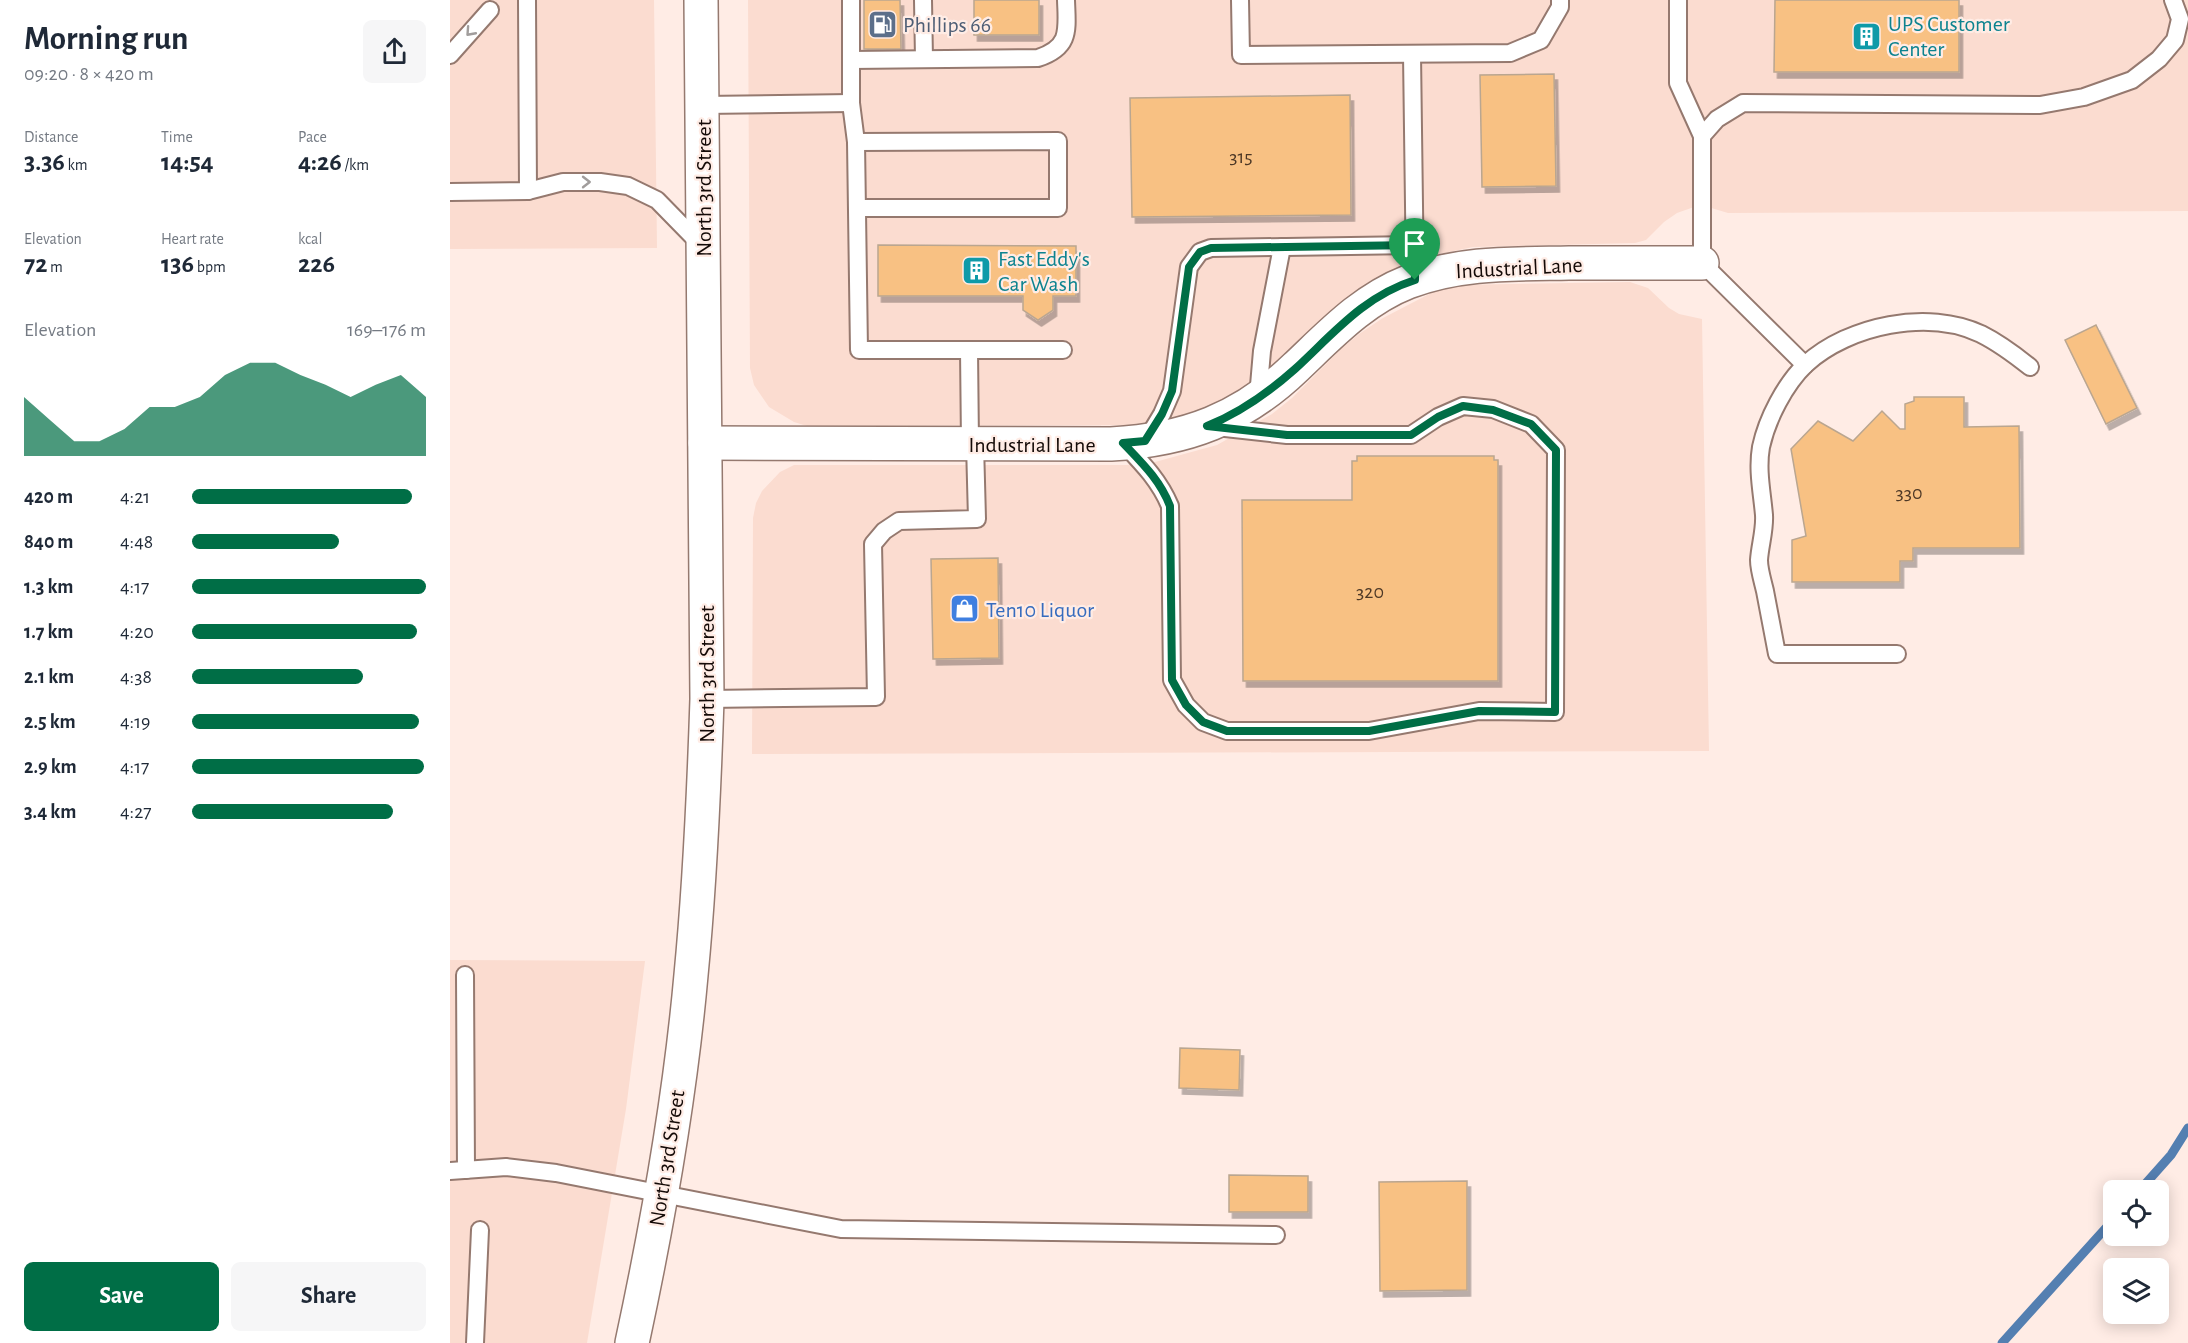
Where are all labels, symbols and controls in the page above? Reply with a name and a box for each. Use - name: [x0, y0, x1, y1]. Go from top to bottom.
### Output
- fuel station icon: Phillips 66: [866, 8, 898, 40]
- place label: UPS Customer Center: [1888, 13, 2010, 60]
- place label: Phillips 66: [903, 14, 991, 36]
- button: share: [363, 20, 426, 83]
- building icon: UPS Customer Center: [1851, 20, 1883, 52]
- text: Morning run: [24, 23, 188, 56]
- one-way arrow: [466, 26, 477, 36]
- text: 09:20 · 8 × 420 m: [24, 64, 154, 84]
- street label: North 3rd Street: [693, 119, 715, 257]
- text: Distance: [24, 129, 78, 145]
- text: Time: [161, 129, 193, 145]
- text: Pace: [298, 129, 327, 145]
- house number: 315: [1229, 147, 1253, 167]
- text: 3.36: [24, 149, 65, 175]
- text: 14:54: [161, 149, 214, 175]
- text: 4:26: [298, 149, 342, 175]
- text: km: [65, 157, 88, 173]
- text: /km: [342, 157, 369, 173]
- one-way arrow: [581, 176, 590, 188]
- pin: [1389, 218, 1440, 280]
- icon: arrive: [1398, 227, 1431, 260]
- text: Elevation: [24, 231, 82, 247]
- text: Heart rate: [161, 231, 224, 247]
- text: kcal: [298, 231, 322, 247]
- place label: Fast Eddy's Car Wash: [998, 248, 1090, 295]
- text: 72: [24, 251, 47, 277]
- text: 136: [161, 251, 194, 277]
- text: 226: [298, 251, 335, 277]
- street label: Industrial Lane: [1455, 254, 1583, 282]
- building icon: Fast Eddy's Car Wash: [961, 255, 993, 287]
- text: m: [47, 259, 63, 275]
- text: bpm: [194, 259, 226, 275]
- text: Elevation: [24, 320, 96, 340]
- text: 169–176 m: [347, 320, 426, 340]
- street label: Industrial Lane: [968, 434, 1096, 456]
- house number: 330: [1895, 483, 1923, 503]
- text: 420 m: [24, 487, 73, 507]
- text: 4:21: [120, 487, 150, 507]
- text: 840 m: [24, 532, 74, 552]
- text: 4:48: [120, 532, 153, 552]
- text: 1.3 km: [24, 577, 73, 597]
- text: 4:17: [120, 577, 149, 597]
- house number: 320: [1356, 582, 1384, 602]
- shop icon: Ten10 Liquor: [949, 593, 981, 625]
- place label: Ten10 Liquor: [986, 599, 1094, 621]
- street label: North 3rd Street: [696, 605, 718, 743]
- text: 1.7 km: [24, 622, 73, 642]
- text: 4:20: [120, 622, 154, 642]
- text: 2.1 km: [24, 667, 74, 687]
- text: 4:38: [120, 667, 152, 687]
- text: 2.5 km: [24, 712, 76, 732]
- text: 4:19: [120, 712, 150, 732]
- text: 2.9 km: [24, 757, 77, 777]
- text: 4:17: [120, 757, 149, 777]
- text: 3.4 km: [24, 802, 76, 822]
- text: 4:27: [120, 802, 152, 822]
- street label: North 3rd Street: [645, 1089, 689, 1228]
- map controls: [2103, 1180, 2169, 1324]
- button: locate: [2103, 1180, 2169, 1246]
- button: layers: [2103, 1258, 2169, 1324]
- button: Save: [24, 1262, 219, 1331]
- button: Share: [231, 1262, 426, 1331]

